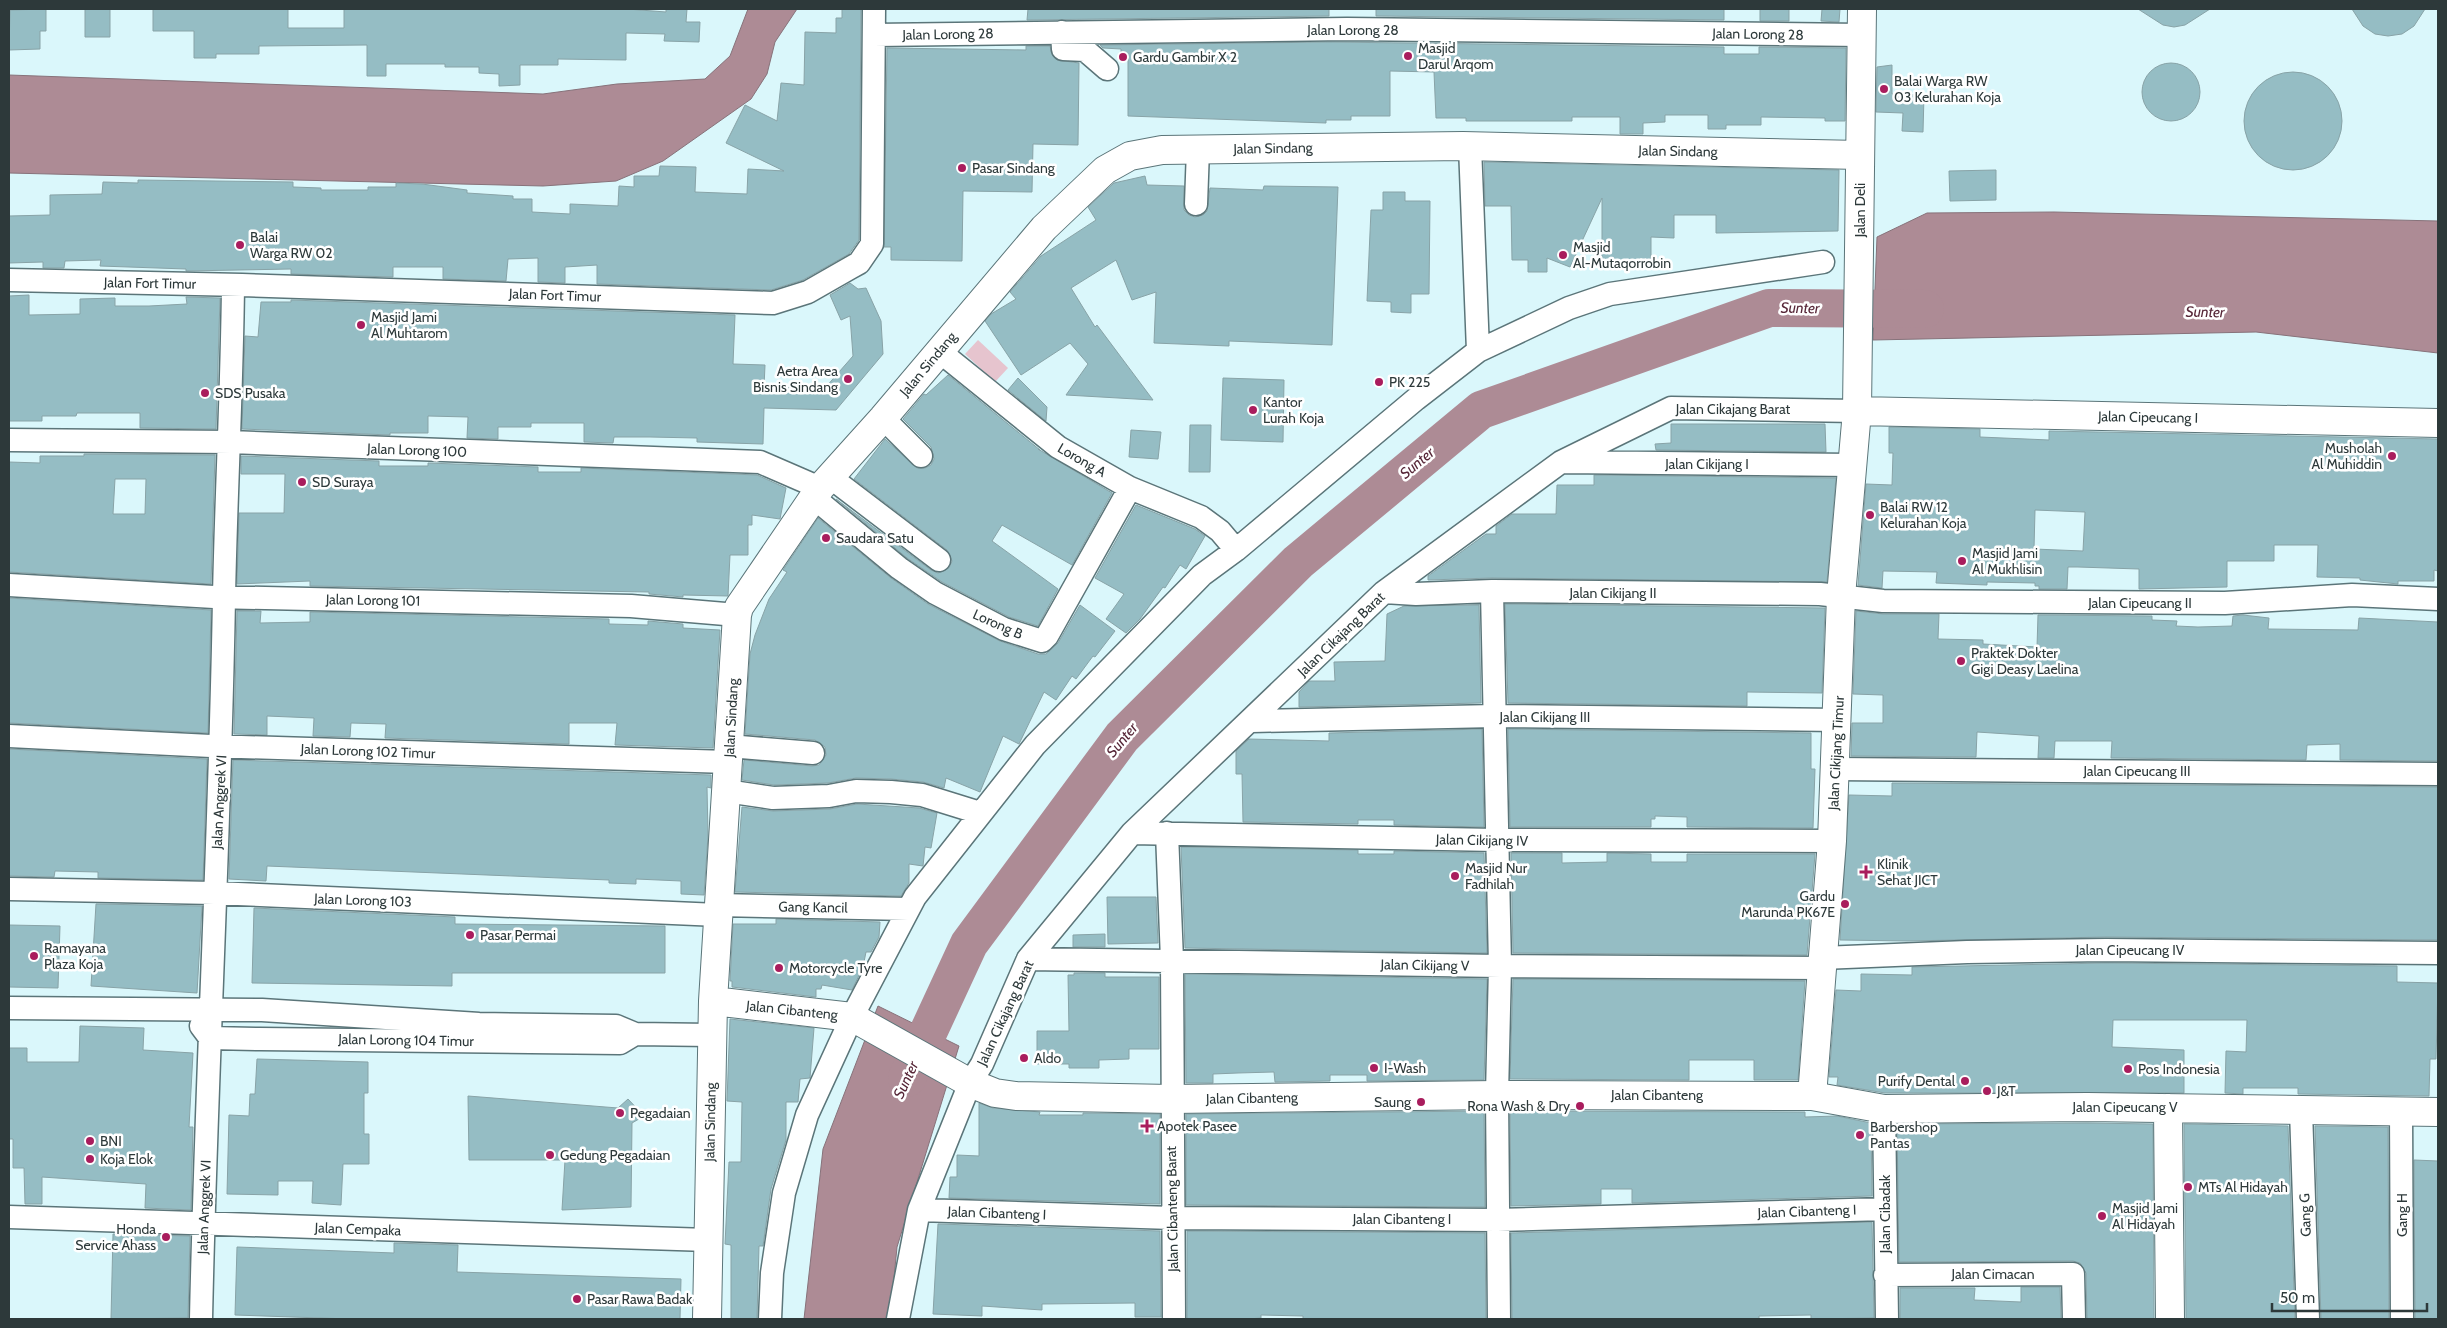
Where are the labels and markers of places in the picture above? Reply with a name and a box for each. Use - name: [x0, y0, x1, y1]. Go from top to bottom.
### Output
- place label: Masjid Darul Arqom: [1418, 39, 1494, 73]
- place label: Gardu Gambir X 2: [1133, 48, 1237, 66]
- marker: Masjid Darul Arqom: [1402, 50, 1414, 62]
- marker: Gardu Gambir X 2: [1117, 51, 1129, 63]
- place label: Balai Warga RW 03 Kelurahan Koja: [1894, 72, 2001, 106]
- marker: Balai Warga RW 03 Kelurahan Koja: [1878, 83, 1890, 95]
- place label: Pasar Sindang: [972, 159, 1056, 177]
- marker: Pasar Sindang: [956, 162, 968, 174]
- place label: Balai Warga RW 02: [250, 228, 333, 262]
- place label: Masjid Al-Mutaqorrobin: [1573, 238, 1671, 272]
- marker: Balai Warga RW 02: [234, 239, 246, 251]
- marker: Masjid Al-Mutaqorrobin: [1557, 249, 1569, 261]
- place label: Masjid Jami Al Muhtarom: [371, 308, 448, 342]
- marker: Masjid Jami Al Muhtarom: [355, 319, 367, 331]
- place label: Aetra Area Bisnis Sindang: [753, 362, 839, 396]
- marker: Aetra Area Bisnis Sindang: [842, 373, 854, 385]
- place label: PK 225: [1389, 373, 1430, 391]
- marker: PK 225: [1373, 376, 1385, 388]
- place label: SDS Pusaka: [215, 384, 286, 402]
- marker: SDS Pusaka: [199, 387, 211, 399]
- place label: Kantor Lurah Koja: [1263, 393, 1324, 427]
- marker: Kantor Lurah Koja: [1247, 404, 1259, 416]
- place label: Musholah Al Muhiddin: [2312, 439, 2382, 473]
- marker: Musholah Al Muhiddin: [2386, 450, 2398, 462]
- place label: SD Suraya: [312, 473, 374, 491]
- marker: SD Suraya: [296, 476, 308, 488]
- place label: Balai RW 12 Kelurahan Koja: [1880, 498, 1967, 532]
- marker: Balai RW 12 Kelurahan Koja: [1864, 509, 1876, 521]
- place label: Saudara Satu: [836, 529, 914, 547]
- marker: Saudara Satu: [820, 532, 832, 544]
- place label: Masjid Jami Al Mukhlisin: [1972, 544, 2042, 578]
- marker: Masjid Jami Al Mukhlisin: [1956, 555, 1968, 567]
- place label: Praktek Dokter Gigi Deasy Laelina: [1971, 644, 2079, 678]
- marker: Praktek Dokter Gigi Deasy Laelina: [1955, 655, 1967, 667]
- place label: Klinik Sehat JICT: [1877, 855, 1938, 889]
- place label: Masjid Nur Fadhilah: [1465, 859, 1528, 893]
- marker: Klinik Sehat JICT: [1859, 865, 1873, 879]
- marker: Masjid Nur Fadhilah: [1449, 870, 1461, 882]
- place label: Gardu Marunda PK67E: [1741, 887, 1835, 921]
- marker: Gardu Marunda PK67E: [1839, 898, 1851, 910]
- place label: Pasar Permai: [480, 926, 556, 944]
- marker: Pasar Permai: [464, 929, 476, 941]
- place label: Ramayana Plaza Koja: [44, 939, 106, 973]
- marker: Ramayana Plaza Koja: [28, 950, 40, 962]
- place label: Motorcycle Tyre: [789, 959, 882, 977]
- marker: Motorcycle Tyre: [773, 962, 785, 974]
- place label: Aldo: [1034, 1049, 1062, 1067]
- marker: Aldo: [1018, 1052, 1030, 1064]
- place label: I-Wash: [1384, 1059, 1426, 1077]
- place label: Pos Indonesia: [2138, 1060, 2220, 1078]
- marker: I-Wash: [1368, 1062, 1380, 1074]
- marker: Pos Indonesia: [2122, 1063, 2134, 1075]
- place label: Purify Dental: [1878, 1072, 1956, 1090]
- marker: Purify Dental: [1959, 1075, 1971, 1087]
- place label: J&T: [1996, 1082, 2016, 1100]
- marker: J&T: [1981, 1085, 1993, 1097]
- place label: Saung: [1374, 1093, 1412, 1111]
- marker: Saung: [1415, 1096, 1427, 1108]
- place label: Rona Wash & Dry: [1467, 1097, 1570, 1115]
- marker: Rona Wash & Dry: [1574, 1100, 1586, 1112]
- place label: Pegadaian: [630, 1104, 691, 1122]
- marker: Pegadaian: [614, 1107, 626, 1119]
- place label: Apotek Pasee: [1157, 1117, 1237, 1135]
- place label: Barbershop Pantas: [1870, 1118, 1938, 1152]
- marker: Apotek Pasee: [1141, 1120, 1153, 1132]
- marker: Barbershop Pantas: [1854, 1129, 1866, 1141]
- place label: BNI: [100, 1132, 122, 1150]
- marker: BNI: [84, 1135, 96, 1147]
- place label: Gedung Pegadaian: [560, 1146, 670, 1164]
- marker: Gedung Pegadaian: [544, 1149, 556, 1161]
- place label: Koja Elok: [100, 1150, 154, 1168]
- marker: Koja Elok: [84, 1153, 96, 1165]
- place label: MTs Al Hidayah: [2198, 1178, 2288, 1196]
- marker: MTs Al Hidayah: [2182, 1181, 2194, 1193]
- place label: Masjid Jami Al Hidayah: [2112, 1199, 2178, 1233]
- marker: Masjid Jami Al Hidayah: [2096, 1210, 2108, 1222]
- place label: Honda Service Ahass: [75, 1220, 156, 1254]
- marker: Honda Service Ahass: [160, 1231, 172, 1243]
- place label: Pasar Rawa Badak: [587, 1290, 693, 1308]
- marker: Pasar Rawa Badak: [571, 1293, 583, 1305]

